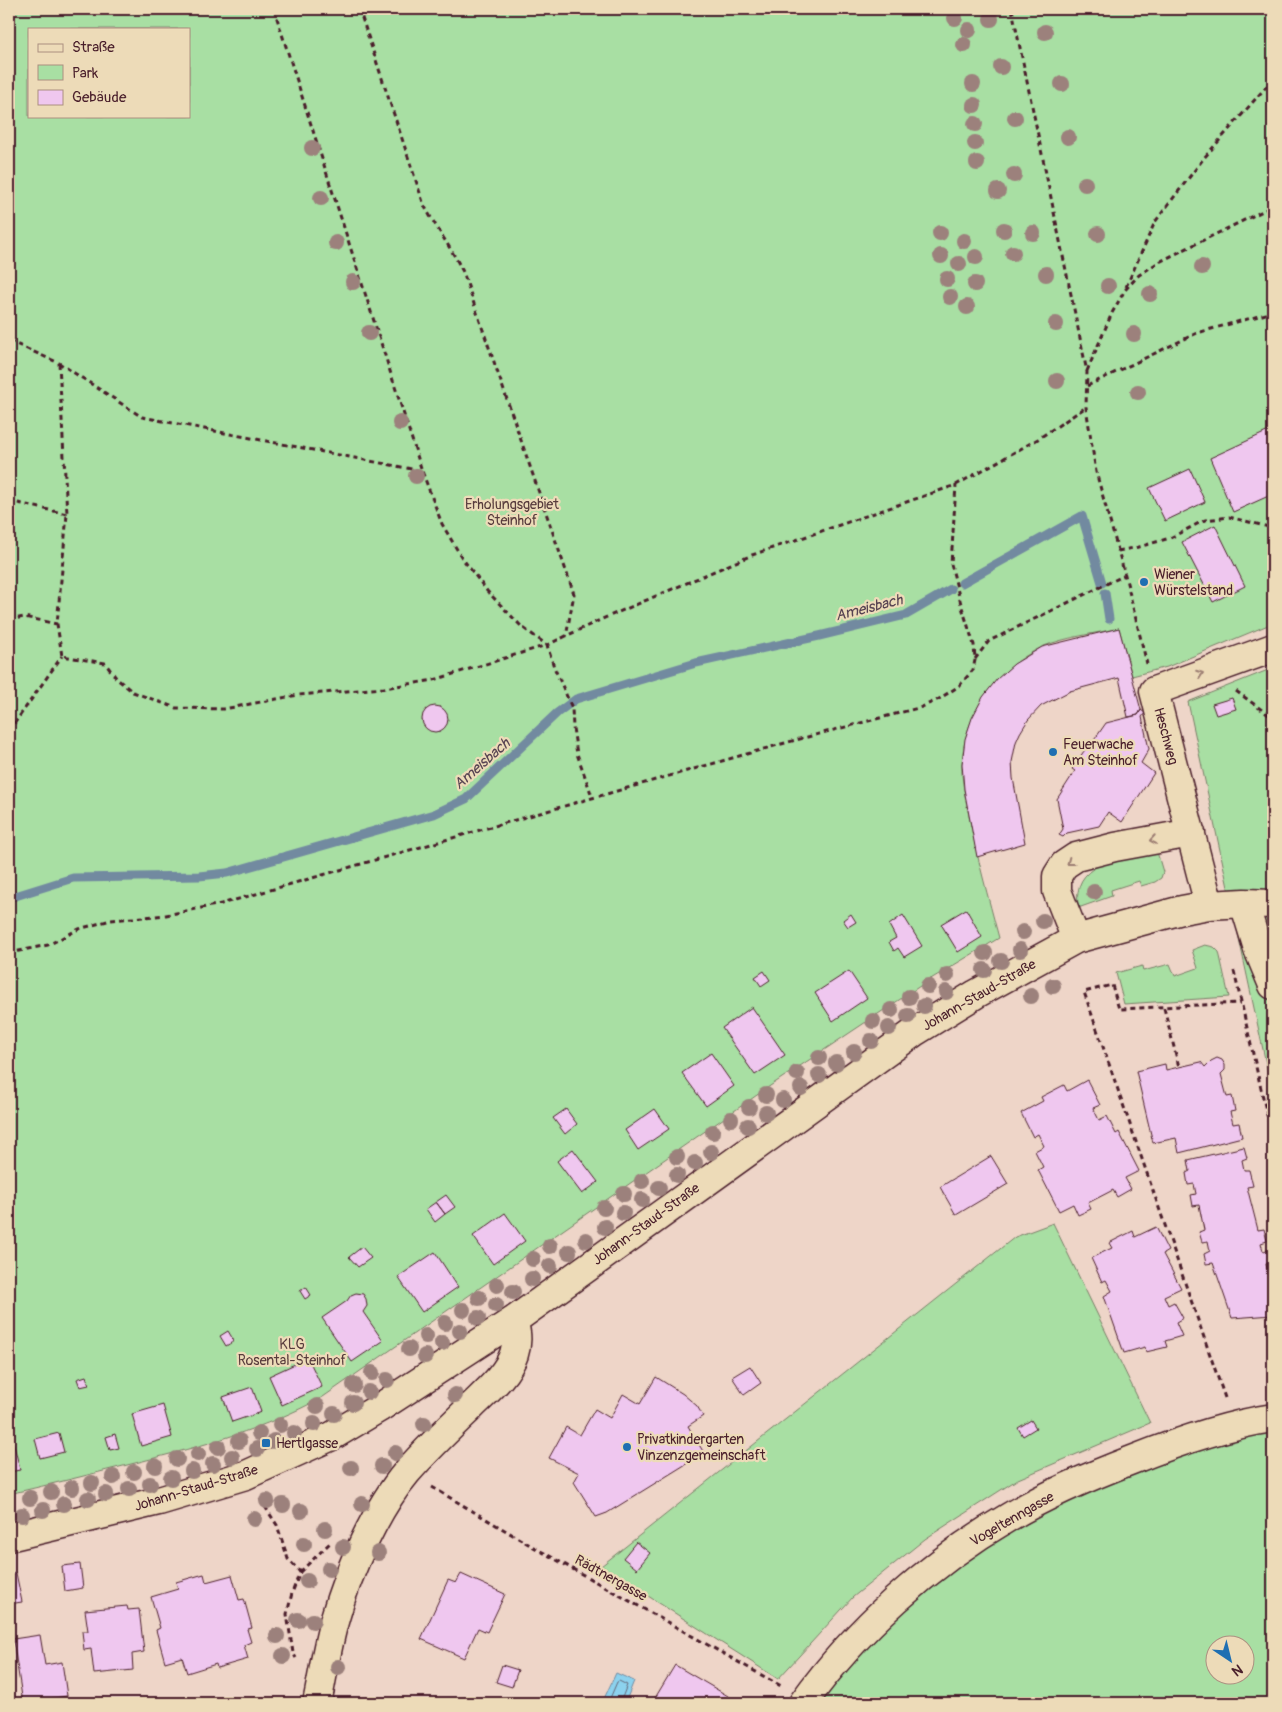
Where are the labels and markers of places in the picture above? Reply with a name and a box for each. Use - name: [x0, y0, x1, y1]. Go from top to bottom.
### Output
- place label: Wiener Würstelstand: [1154, 566, 1233, 599]
- marker: Wiener Würstelstand: [1138, 576, 1150, 588]
- place label: Feuerwache Am Steinhof: [1063, 736, 1138, 769]
- marker: Feuerwache Am Steinhof: [1047, 746, 1059, 758]
- place label: Privatkindergarten Vinzenzgemeinschaft: [637, 1431, 766, 1464]
- place label: Hertlgasse: [276, 1435, 338, 1452]
- marker: Hertlgasse: [260, 1437, 272, 1449]
- marker: Privatkindergarten Vinzenzgemeinschaft: [621, 1441, 633, 1453]

